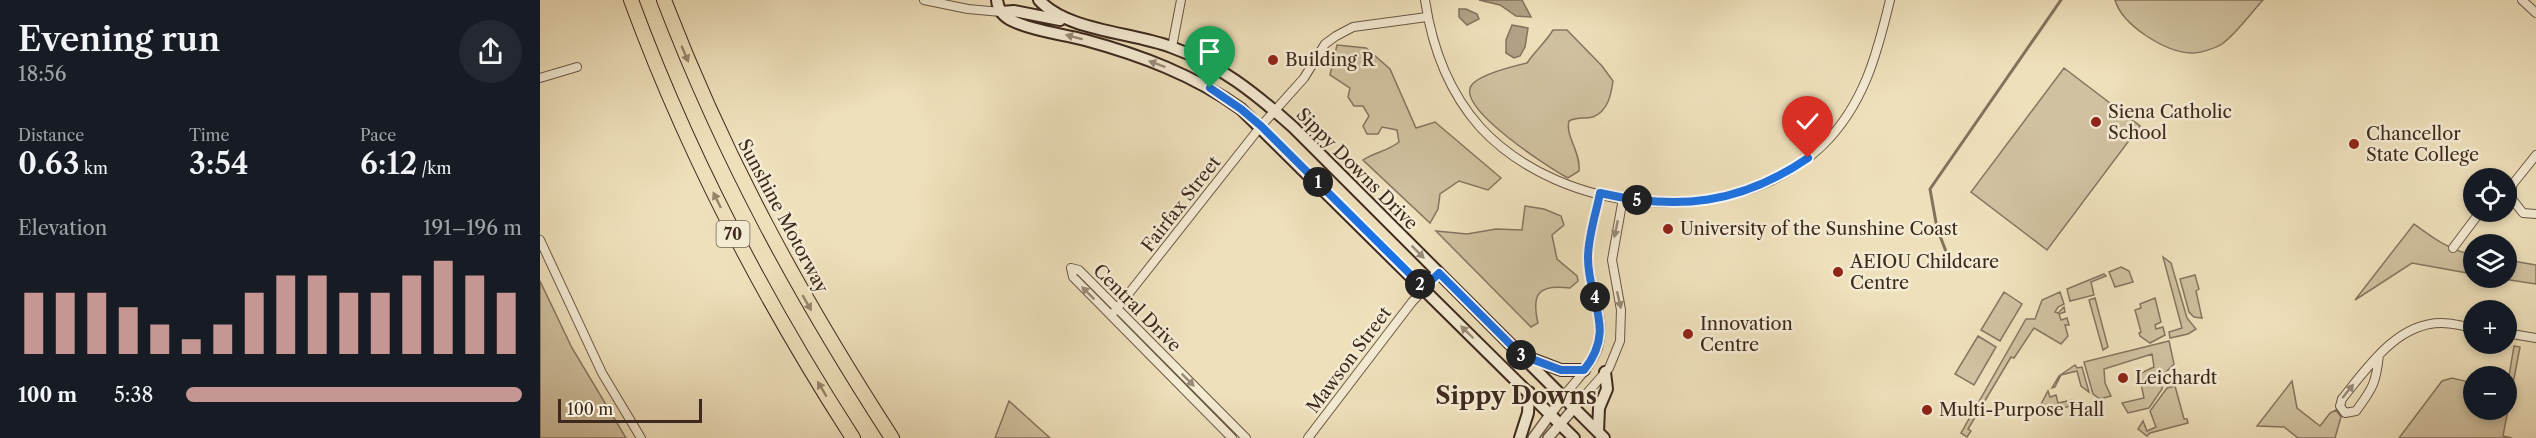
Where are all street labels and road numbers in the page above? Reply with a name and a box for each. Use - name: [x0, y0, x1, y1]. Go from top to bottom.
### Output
- street label: Sippy Downs Drive: [1292, 104, 1422, 234]
- street label: Sunshine Motorway: [733, 135, 833, 298]
- street label: Fairfax Street: [1137, 151, 1226, 256]
- road number: 70: [716, 221, 750, 247]
- street label: Central Drive: [1088, 259, 1186, 357]
- street label: Mawson Street: [1302, 302, 1397, 418]

